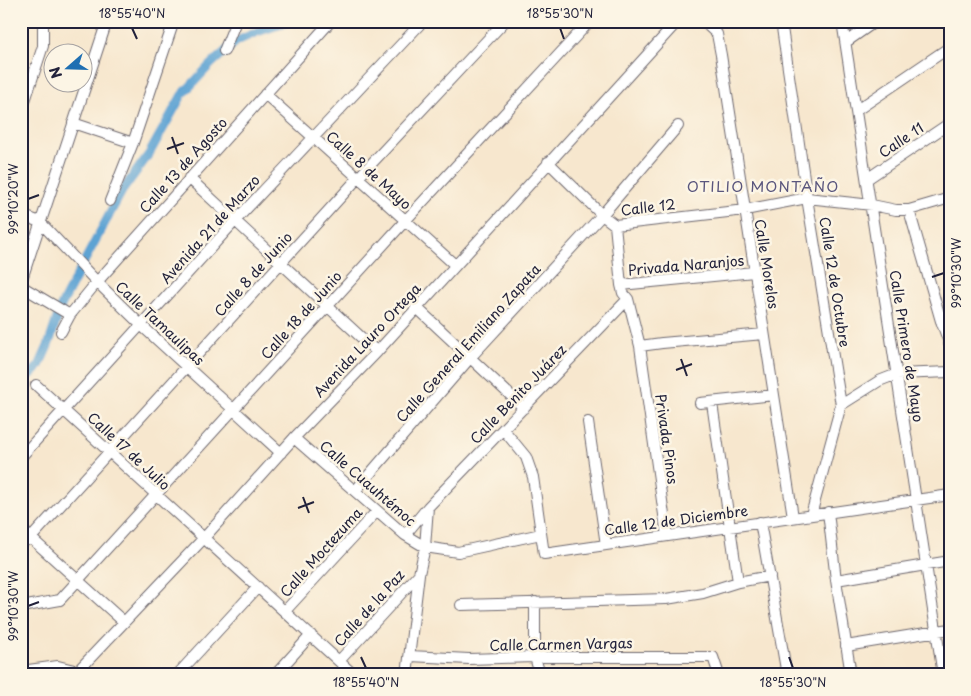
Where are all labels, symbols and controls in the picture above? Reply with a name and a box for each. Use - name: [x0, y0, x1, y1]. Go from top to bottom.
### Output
- text: 18°55'40"N: [99, 4, 165, 22]
- text: 18°55'30"N: [527, 4, 593, 22]
- north arrow: [42, 42, 92, 92]
- text: N: [44, 64, 67, 81]
- street label: Calle 13 de Agosto: [134, 112, 232, 218]
- street label: Calle 11: [874, 117, 928, 163]
- street label: Calle 8 de Mayo: [322, 126, 416, 214]
- text: 99°10'20"W: [4, 163, 22, 235]
- street label: Avenida 21 de Marzo: [155, 170, 265, 288]
- district label: OTILIO MONTAÑO: [687, 174, 839, 197]
- street label: Calle 12: [620, 193, 677, 221]
- street label: Calle 12 de Octubre: [814, 215, 856, 349]
- street label: Calle Morelos: [750, 218, 784, 310]
- street label: Calle 8 de Junio: [209, 227, 297, 321]
- text: 99°10'30"W: [947, 237, 965, 308]
- street label: Privada Naranjos: [627, 249, 745, 281]
- street label: Calle General Emiliano Zapata: [391, 259, 545, 427]
- street label: Calle 18 de Junio: [256, 266, 347, 364]
- street label: Calle Primero de Mayo: [885, 268, 929, 424]
- street label: Calle Tamaulipas: [111, 276, 209, 370]
- street label: Avenida Lauro Ortega: [309, 278, 425, 402]
- street label: Calle Benito Juárez: [465, 339, 571, 448]
- street label: Privada Pinos: [650, 392, 684, 486]
- street label: Calle 17 de Julio: [83, 407, 175, 495]
- street label: Calle Cuauhtémoc: [315, 435, 421, 531]
- street label: Calle 12 de Diciembre: [603, 499, 750, 540]
- street label: Calle Moctezuma: [275, 502, 367, 602]
- street label: Calle de la Paz: [329, 565, 409, 651]
- text: 99°10'30"W: [4, 570, 22, 641]
- street label: Calle Carmen Vargas: [489, 632, 633, 656]
- text: 18°55'40"N: [333, 673, 399, 691]
- text: 18°55'30"N: [760, 673, 826, 691]

